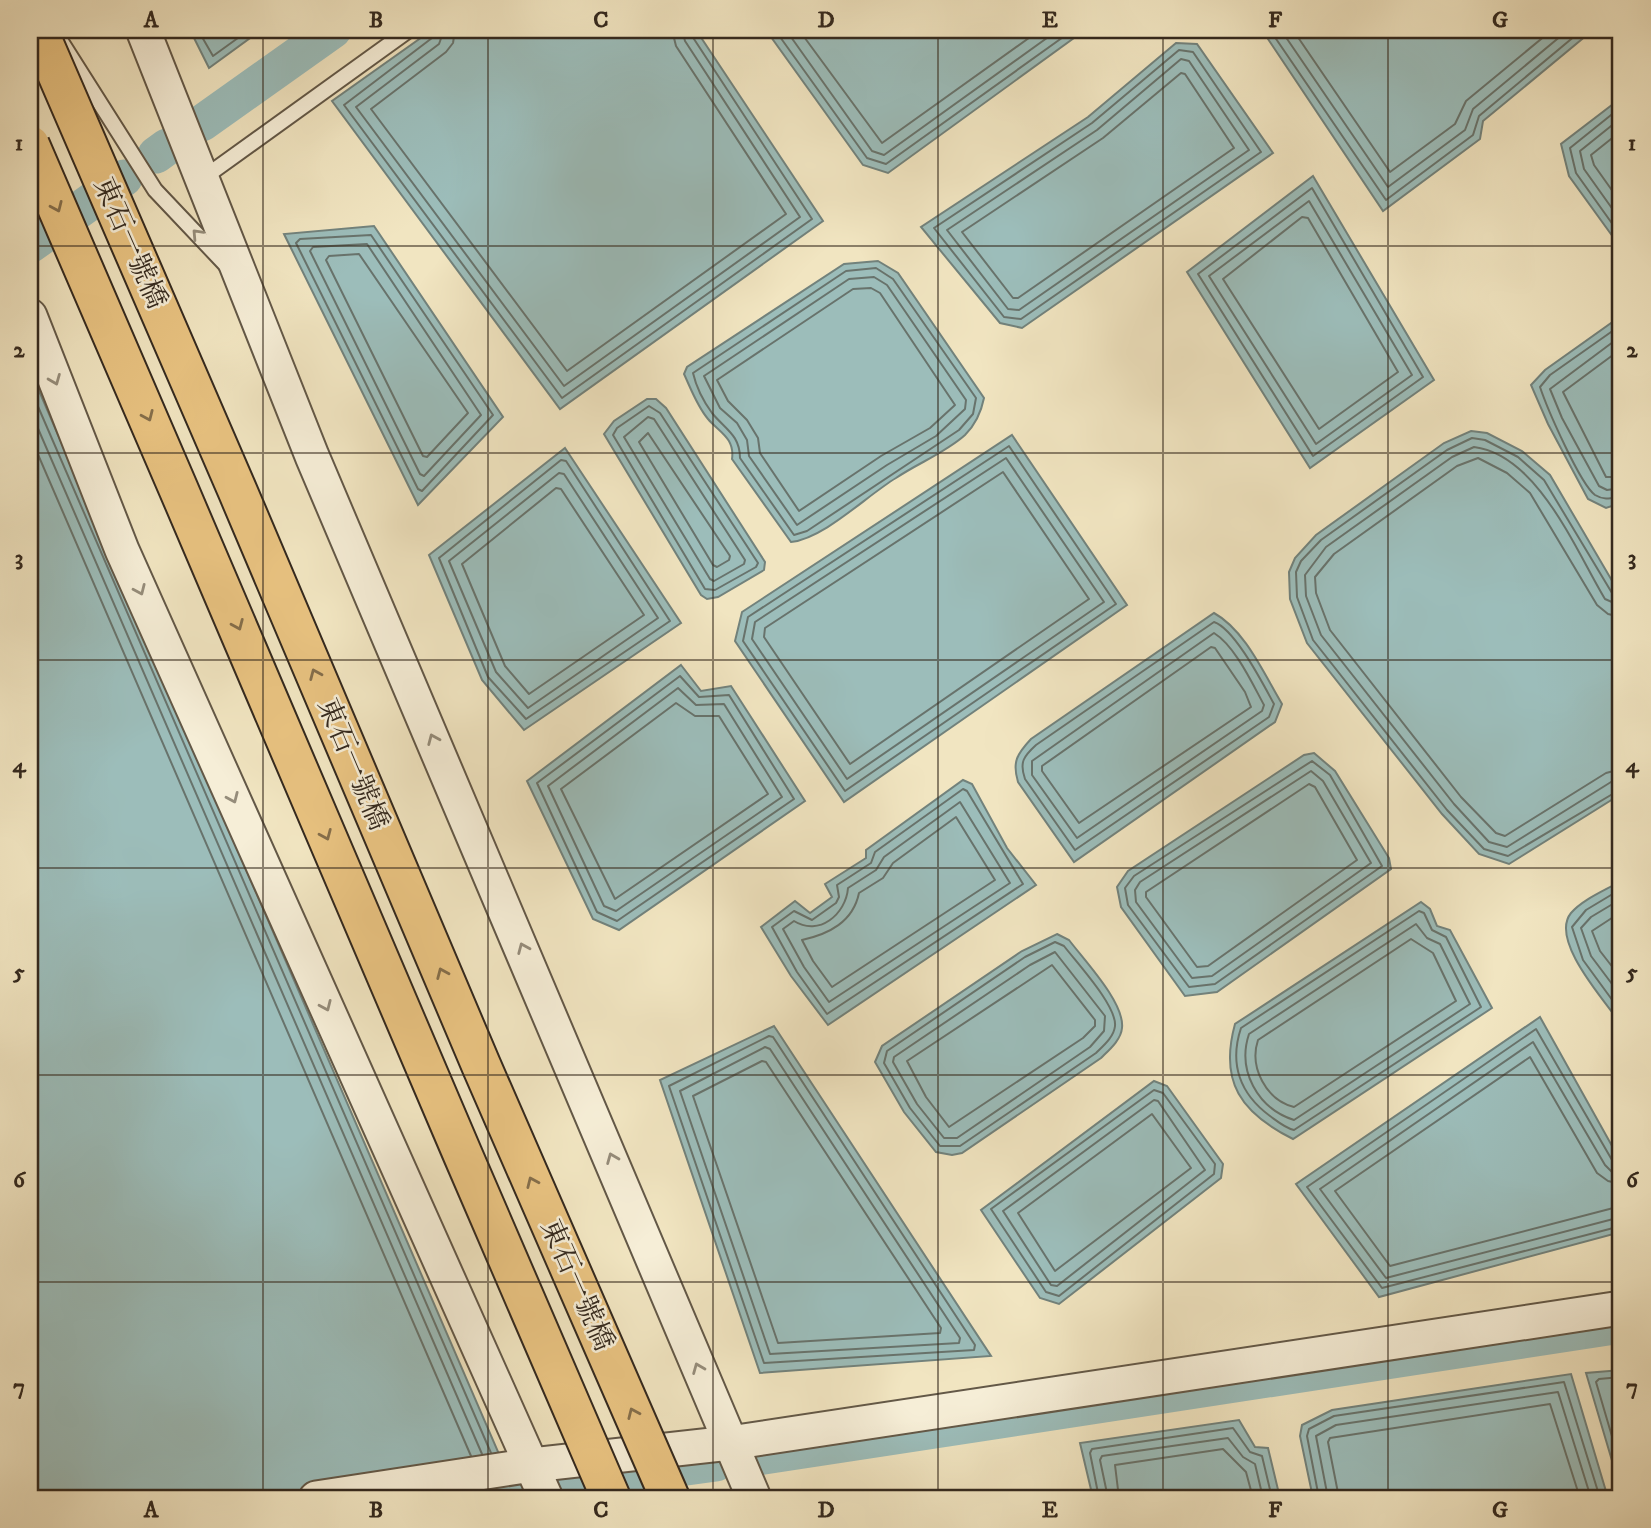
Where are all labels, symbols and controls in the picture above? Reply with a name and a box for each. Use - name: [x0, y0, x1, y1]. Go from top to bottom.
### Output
- text: A: [143, 6, 160, 35]
- text: B: [369, 6, 383, 35]
- text: C: [593, 6, 609, 35]
- text: D: [817, 6, 835, 35]
- text: E: [1042, 6, 1058, 35]
- text: F: [1268, 6, 1283, 35]
- text: G: [1492, 6, 1508, 35]
- text: 1: [15, 129, 23, 158]
- text: 1: [1628, 129, 1636, 158]
- street label: 東石一號橋: [86, 172, 174, 314]
- one-way arrow: [49, 200, 63, 213]
- one-way arrow: [192, 229, 205, 242]
- text: 2: [13, 336, 25, 365]
- text: 2: [1626, 336, 1638, 365]
- one-way arrow: [46, 373, 60, 385]
- one-way arrow: [140, 409, 154, 421]
- text: 3: [15, 544, 23, 573]
- text: 3: [1628, 544, 1636, 573]
- one-way arrow: [132, 583, 146, 596]
- one-way arrow: [230, 618, 244, 630]
- one-way arrow: [309, 668, 323, 681]
- street label: 東石一號橋: [310, 693, 396, 835]
- one-way arrow: [427, 734, 441, 747]
- text: 4: [12, 751, 27, 780]
- text: 4: [1625, 751, 1640, 780]
- one-way arrow: [225, 791, 239, 803]
- one-way arrow: [318, 827, 332, 840]
- one-way arrow: [517, 943, 531, 955]
- text: 5: [12, 958, 25, 987]
- text: 5: [1625, 958, 1638, 987]
- one-way arrow: [436, 968, 450, 981]
- one-way arrow: [318, 999, 332, 1011]
- one-way arrow: [606, 1152, 620, 1164]
- text: 6: [13, 1166, 27, 1195]
- text: 6: [1626, 1166, 1640, 1195]
- one-way arrow: [526, 1177, 540, 1190]
- street label: 東石一號橋: [533, 1214, 621, 1356]
- one-way arrow: [693, 1363, 707, 1375]
- text: 7: [13, 1373, 25, 1402]
- text: 7: [1626, 1373, 1638, 1402]
- one-way arrow: [627, 1408, 641, 1420]
- text: A: [143, 1496, 160, 1525]
- text: B: [369, 1496, 383, 1525]
- text: C: [593, 1496, 609, 1525]
- text: D: [817, 1496, 835, 1525]
- text: E: [1042, 1496, 1058, 1525]
- text: F: [1268, 1496, 1283, 1525]
- text: G: [1492, 1496, 1508, 1525]

